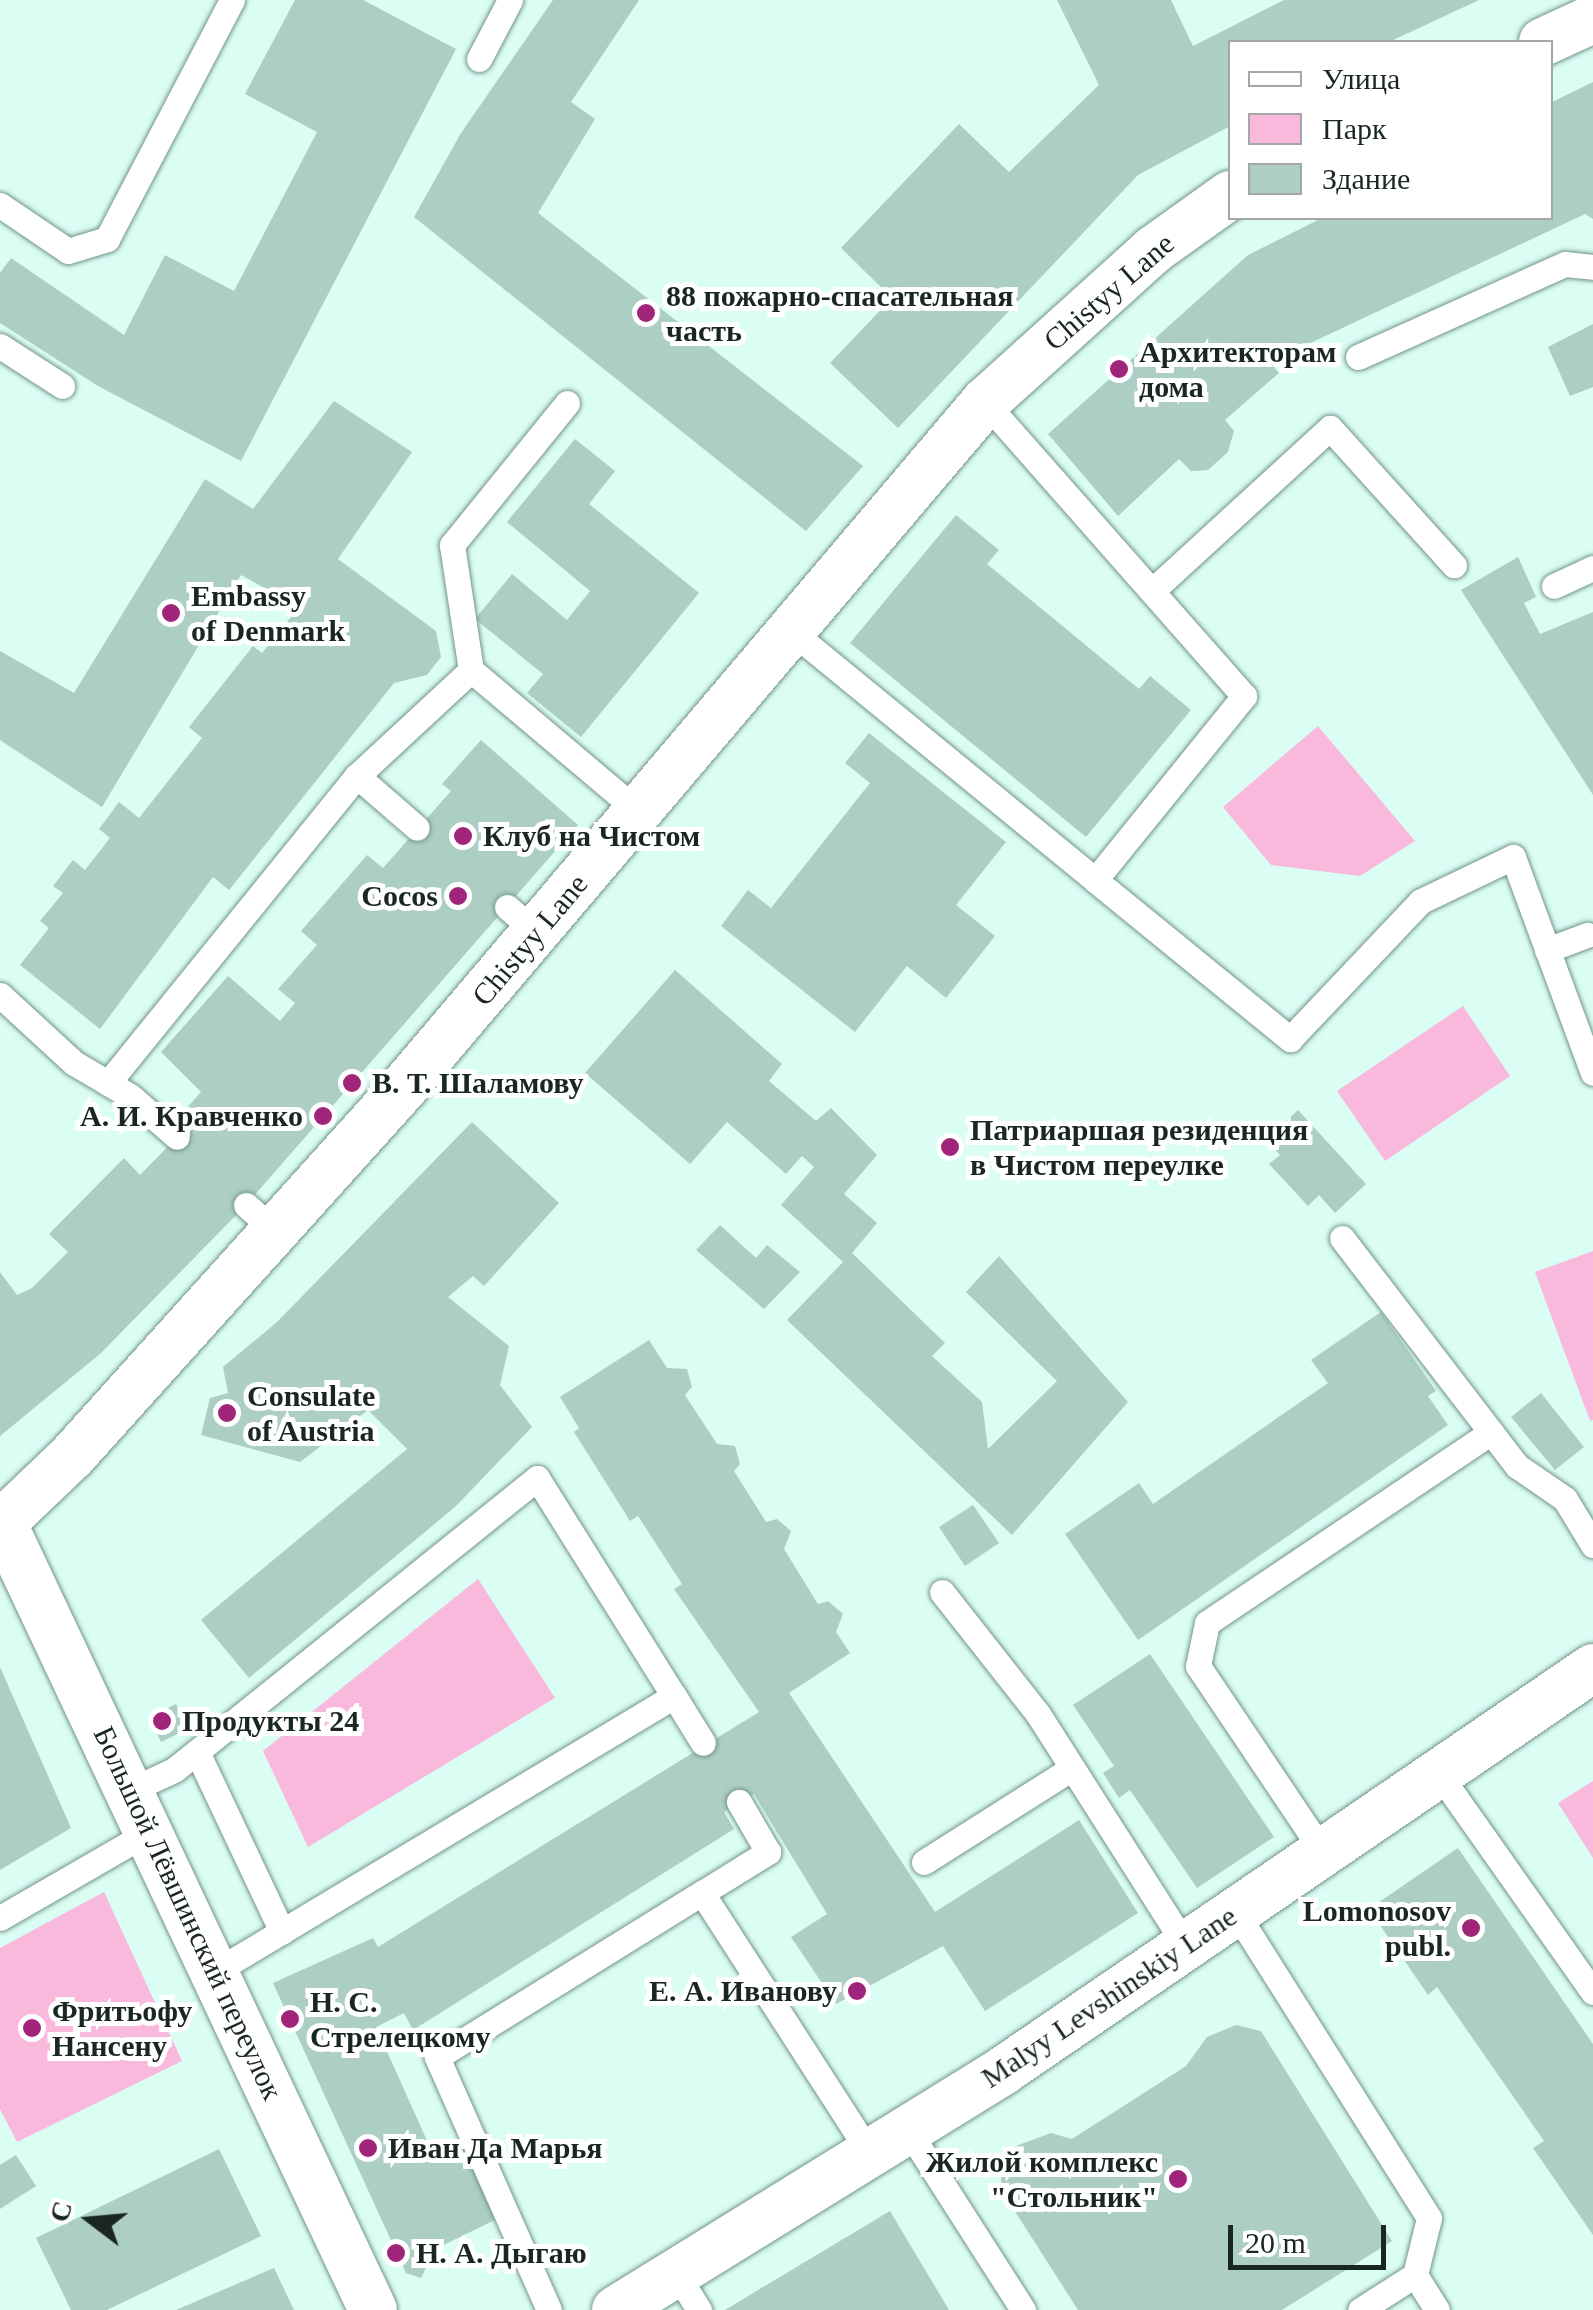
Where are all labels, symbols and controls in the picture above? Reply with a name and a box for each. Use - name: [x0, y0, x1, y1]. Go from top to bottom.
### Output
- legend: [1228, 40, 1553, 220]
- text: Улица: [1322, 62, 1400, 95]
- text: Парк: [1322, 112, 1387, 145]
- text: Здание: [1322, 162, 1410, 195]
- street label: Chistyy Lane: [1037, 226, 1181, 358]
- place label: 88 пожарно-спасательная часть: [666, 278, 1014, 348]
- marker: 88 пожарно-спасательная часть: [635, 302, 657, 324]
- place label: Архитекторам дома: [1139, 334, 1336, 404]
- marker: Архитекторам дома: [1108, 358, 1130, 380]
- place label: Embassy of Denmark: [191, 578, 345, 648]
- marker: Embassy of Denmark: [160, 602, 182, 624]
- place label: Клуб на Чистом: [483, 818, 700, 854]
- marker: Клуб на Чистом: [452, 825, 474, 847]
- street label: Chistyy Lane: [465, 867, 595, 1013]
- place label: Cocos: [361, 878, 438, 914]
- marker: Cocos: [447, 885, 469, 907]
- place label: В. Т. Шаламову: [372, 1065, 584, 1101]
- marker: В. Т. Шаламову: [341, 1072, 363, 1094]
- place label: А. И. Кравченко: [80, 1098, 303, 1134]
- marker: А. И. Кравченко: [312, 1105, 334, 1127]
- place label: Патриаршая резиденция в Чистом переулке: [970, 1112, 1308, 1182]
- marker: Патриаршая резиденция в Чистом переулке: [939, 1136, 961, 1158]
- place label: Consulate of Austria: [247, 1378, 376, 1448]
- marker: Consulate of Austria: [216, 1402, 238, 1424]
- place label: Продукты 24: [182, 1703, 359, 1739]
- marker: Продукты 24: [151, 1710, 173, 1732]
- street label: Большой Лёвшинский переулок: [86, 1721, 290, 2105]
- place label: Lomonosov publ.: [1303, 1893, 1451, 1964]
- street label: Malyy Levshinskiy Lane: [975, 1898, 1243, 2096]
- marker: Lomonosov publ.: [1460, 1917, 1482, 1939]
- place label: Е. А. Иванову: [649, 1973, 837, 2009]
- marker: Е. А. Иванову: [846, 1980, 868, 2002]
- place label: Н. С. Стрелецкому: [310, 1984, 491, 2054]
- place label: Фритьофу Нансену: [52, 1993, 192, 2064]
- marker: Н. С. Стрелецкому: [279, 2008, 301, 2030]
- marker: Фритьофу Нансену: [21, 2017, 43, 2039]
- place label: Иван Да Марья: [388, 2130, 603, 2166]
- marker: Иван Да Марья: [357, 2137, 379, 2159]
- place label: Жилой комплекс "Стольник": [925, 2144, 1158, 2214]
- marker: Жилой комплекс "Стольник": [1167, 2168, 1189, 2190]
- north arrow: [40, 2170, 140, 2270]
- text: С: [43, 2198, 78, 2226]
- scale bar: [1233, 2205, 1390, 2267]
- text: 20 m: [1245, 2226, 1306, 2259]
- place label: Н. А. Дыгаю: [416, 2235, 587, 2271]
- marker: Н. А. Дыгаю: [385, 2242, 407, 2264]

